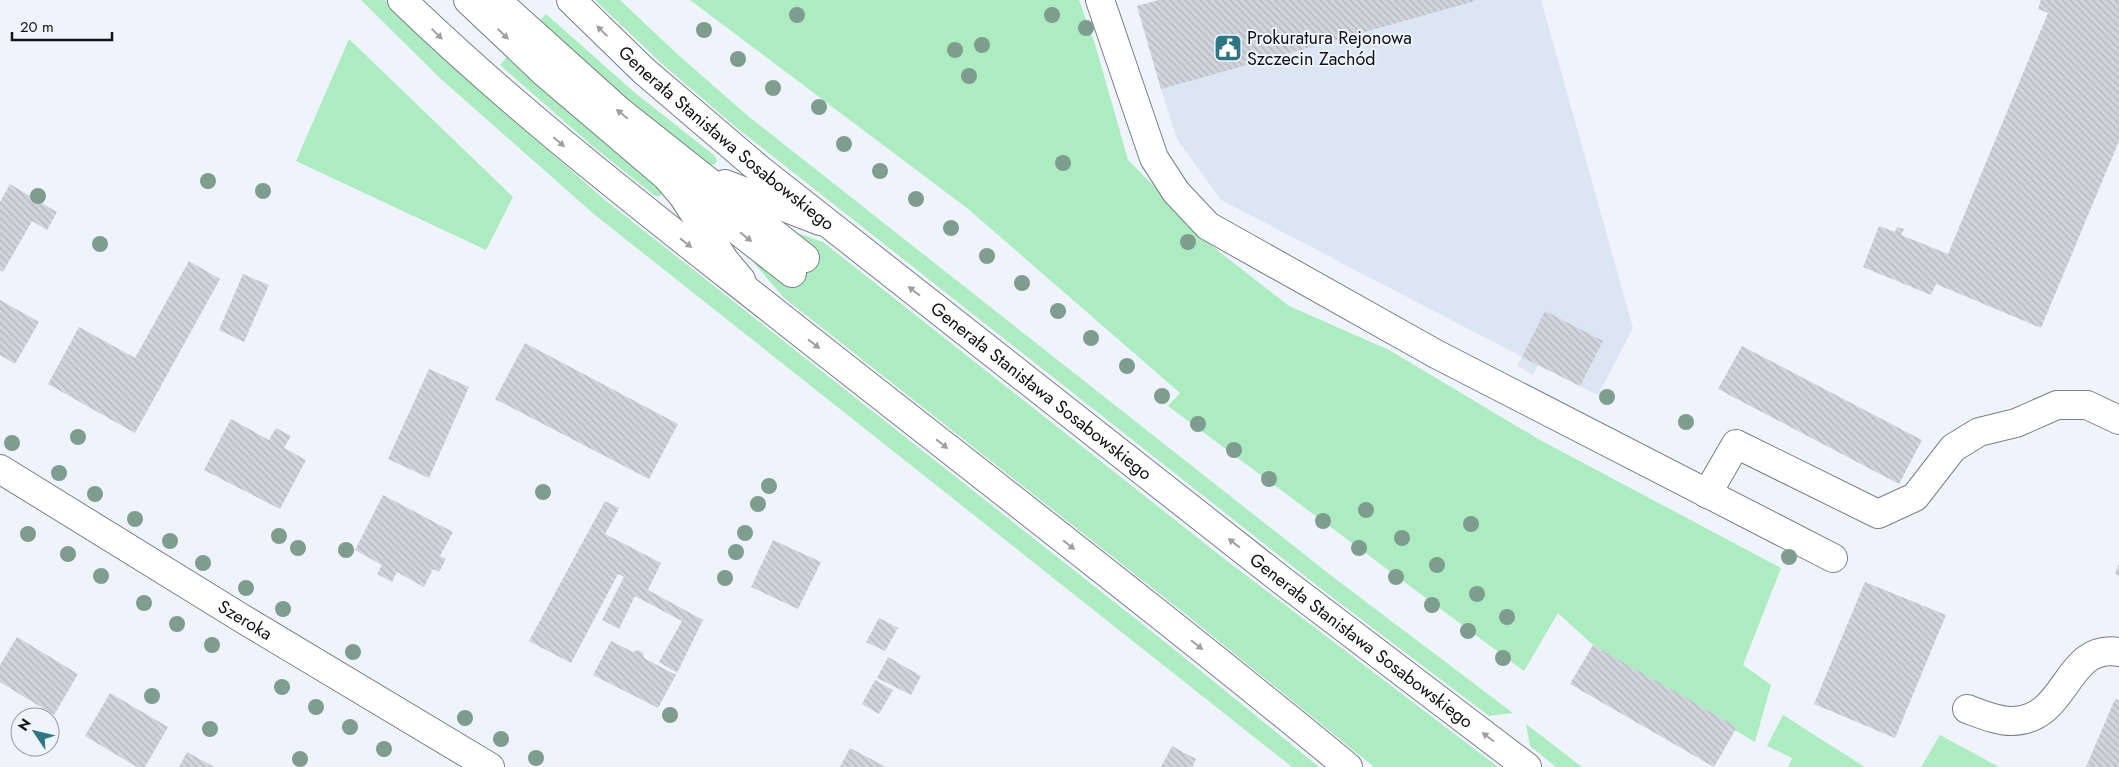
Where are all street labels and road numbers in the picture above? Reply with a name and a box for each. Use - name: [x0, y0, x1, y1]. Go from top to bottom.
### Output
- street label: Generała Stanisława Sosabowskiego: [612, 40, 840, 237]
- street label: Generała Stanisława Sosabowskiego: [925, 296, 1158, 487]
- street label: Generała Stanisława Sosabowskiego: [1244, 547, 1479, 735]
- street label: Szeroka: [213, 594, 277, 647]

